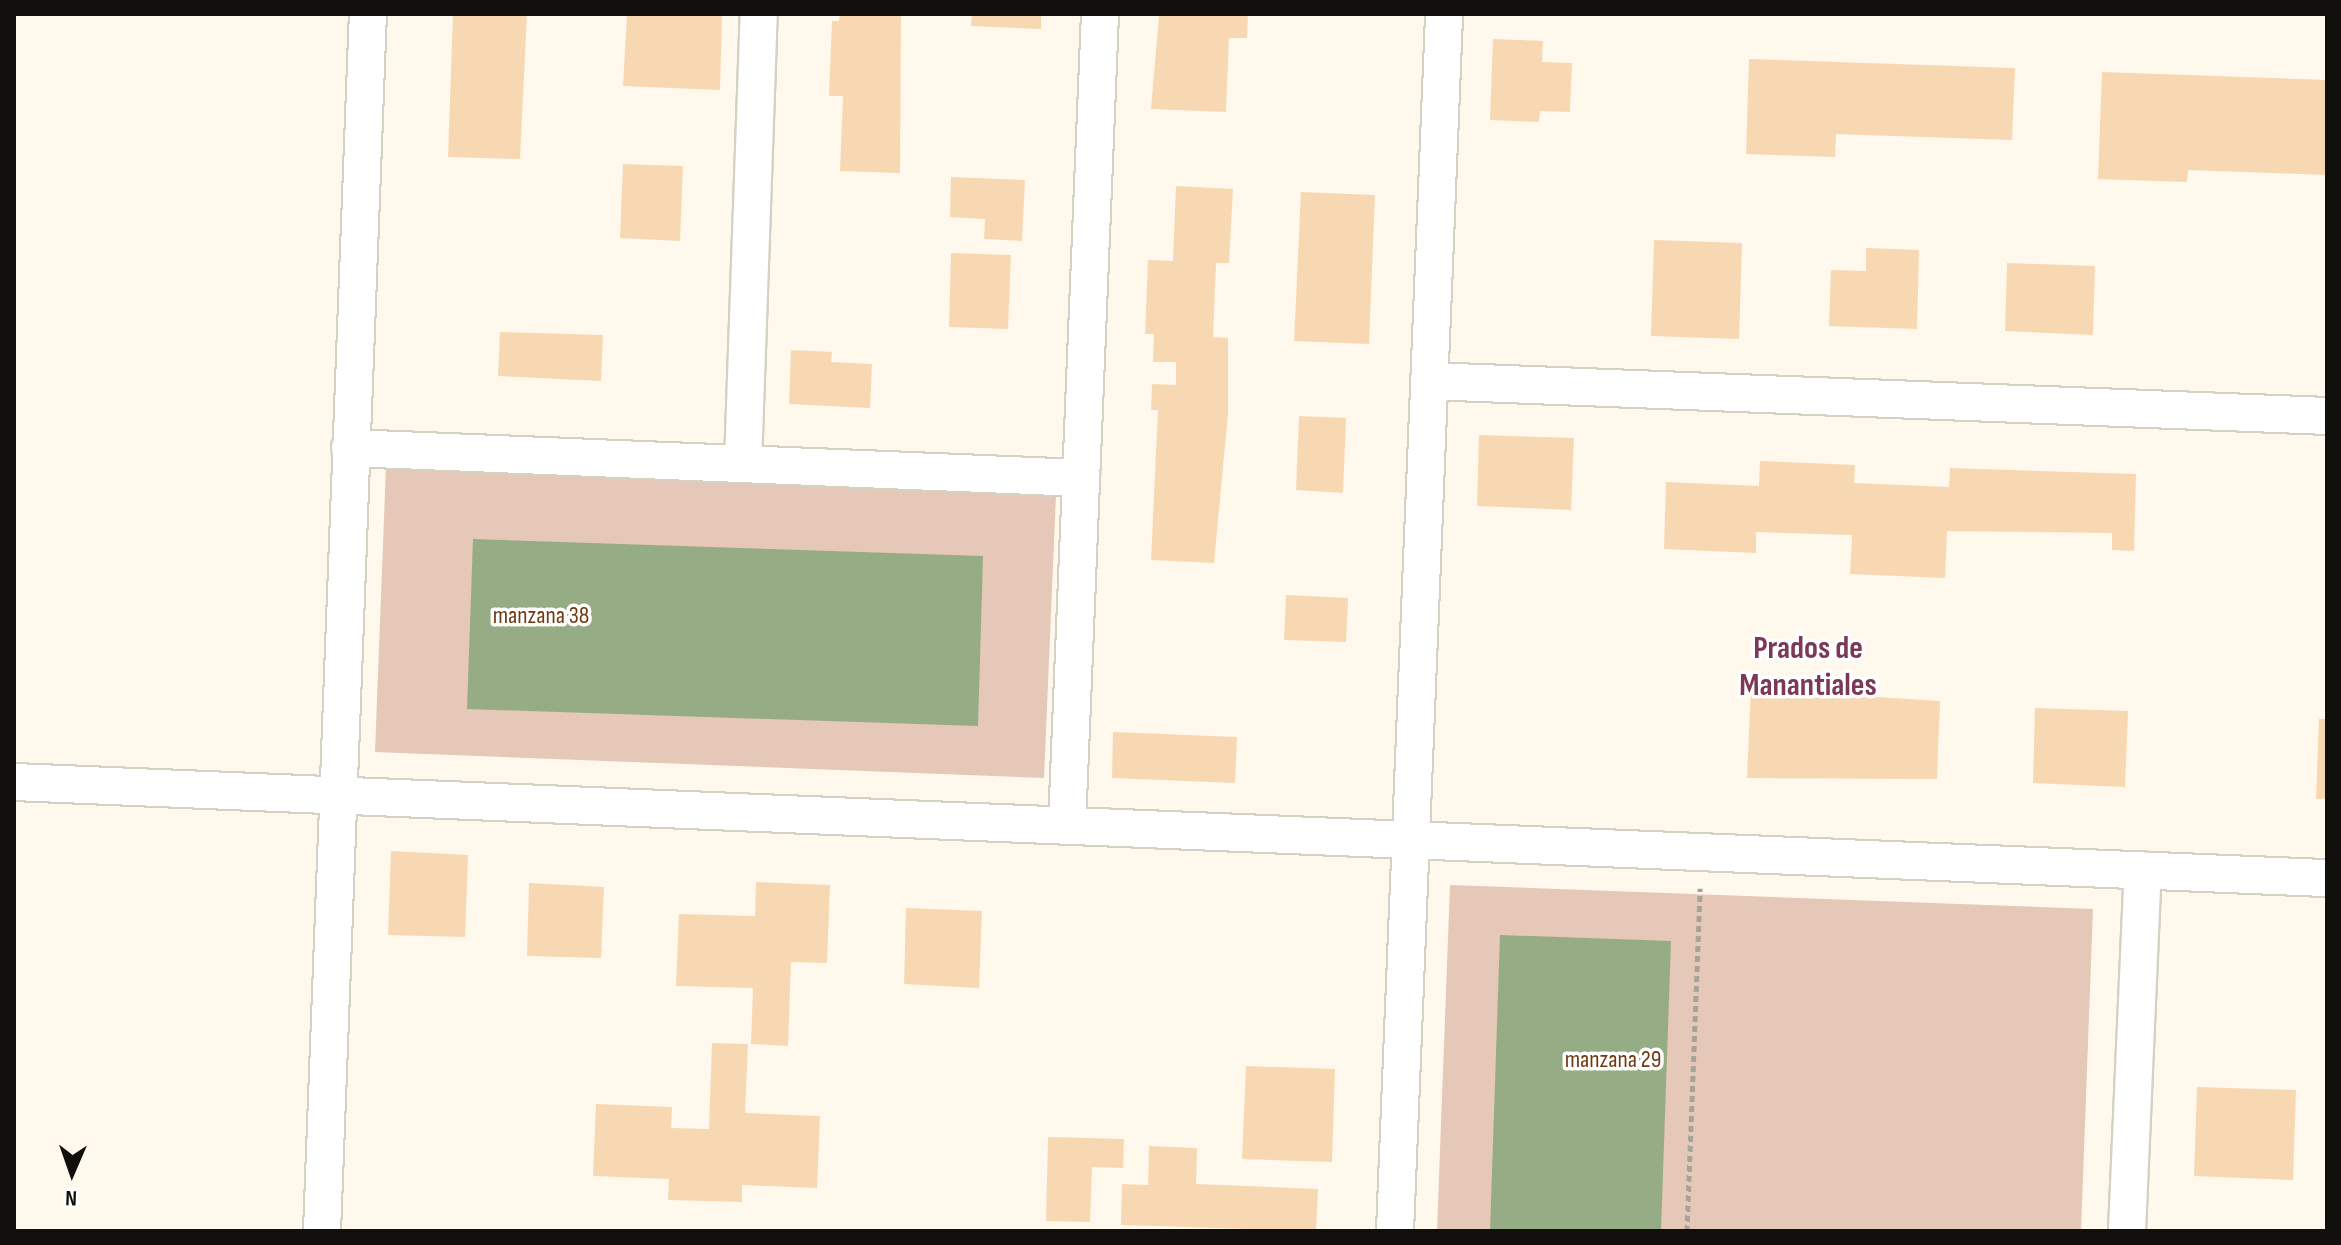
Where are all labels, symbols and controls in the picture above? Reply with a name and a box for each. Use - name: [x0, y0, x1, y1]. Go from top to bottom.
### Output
- park label: manzana 38: [493, 602, 589, 630]
- district label: Prados de Manantiales: [1739, 631, 1877, 706]
- park label: manzana 29: [1565, 1046, 1661, 1074]
- north arrow: [32, 1133, 112, 1213]
- text: N: [65, 1184, 77, 1211]

